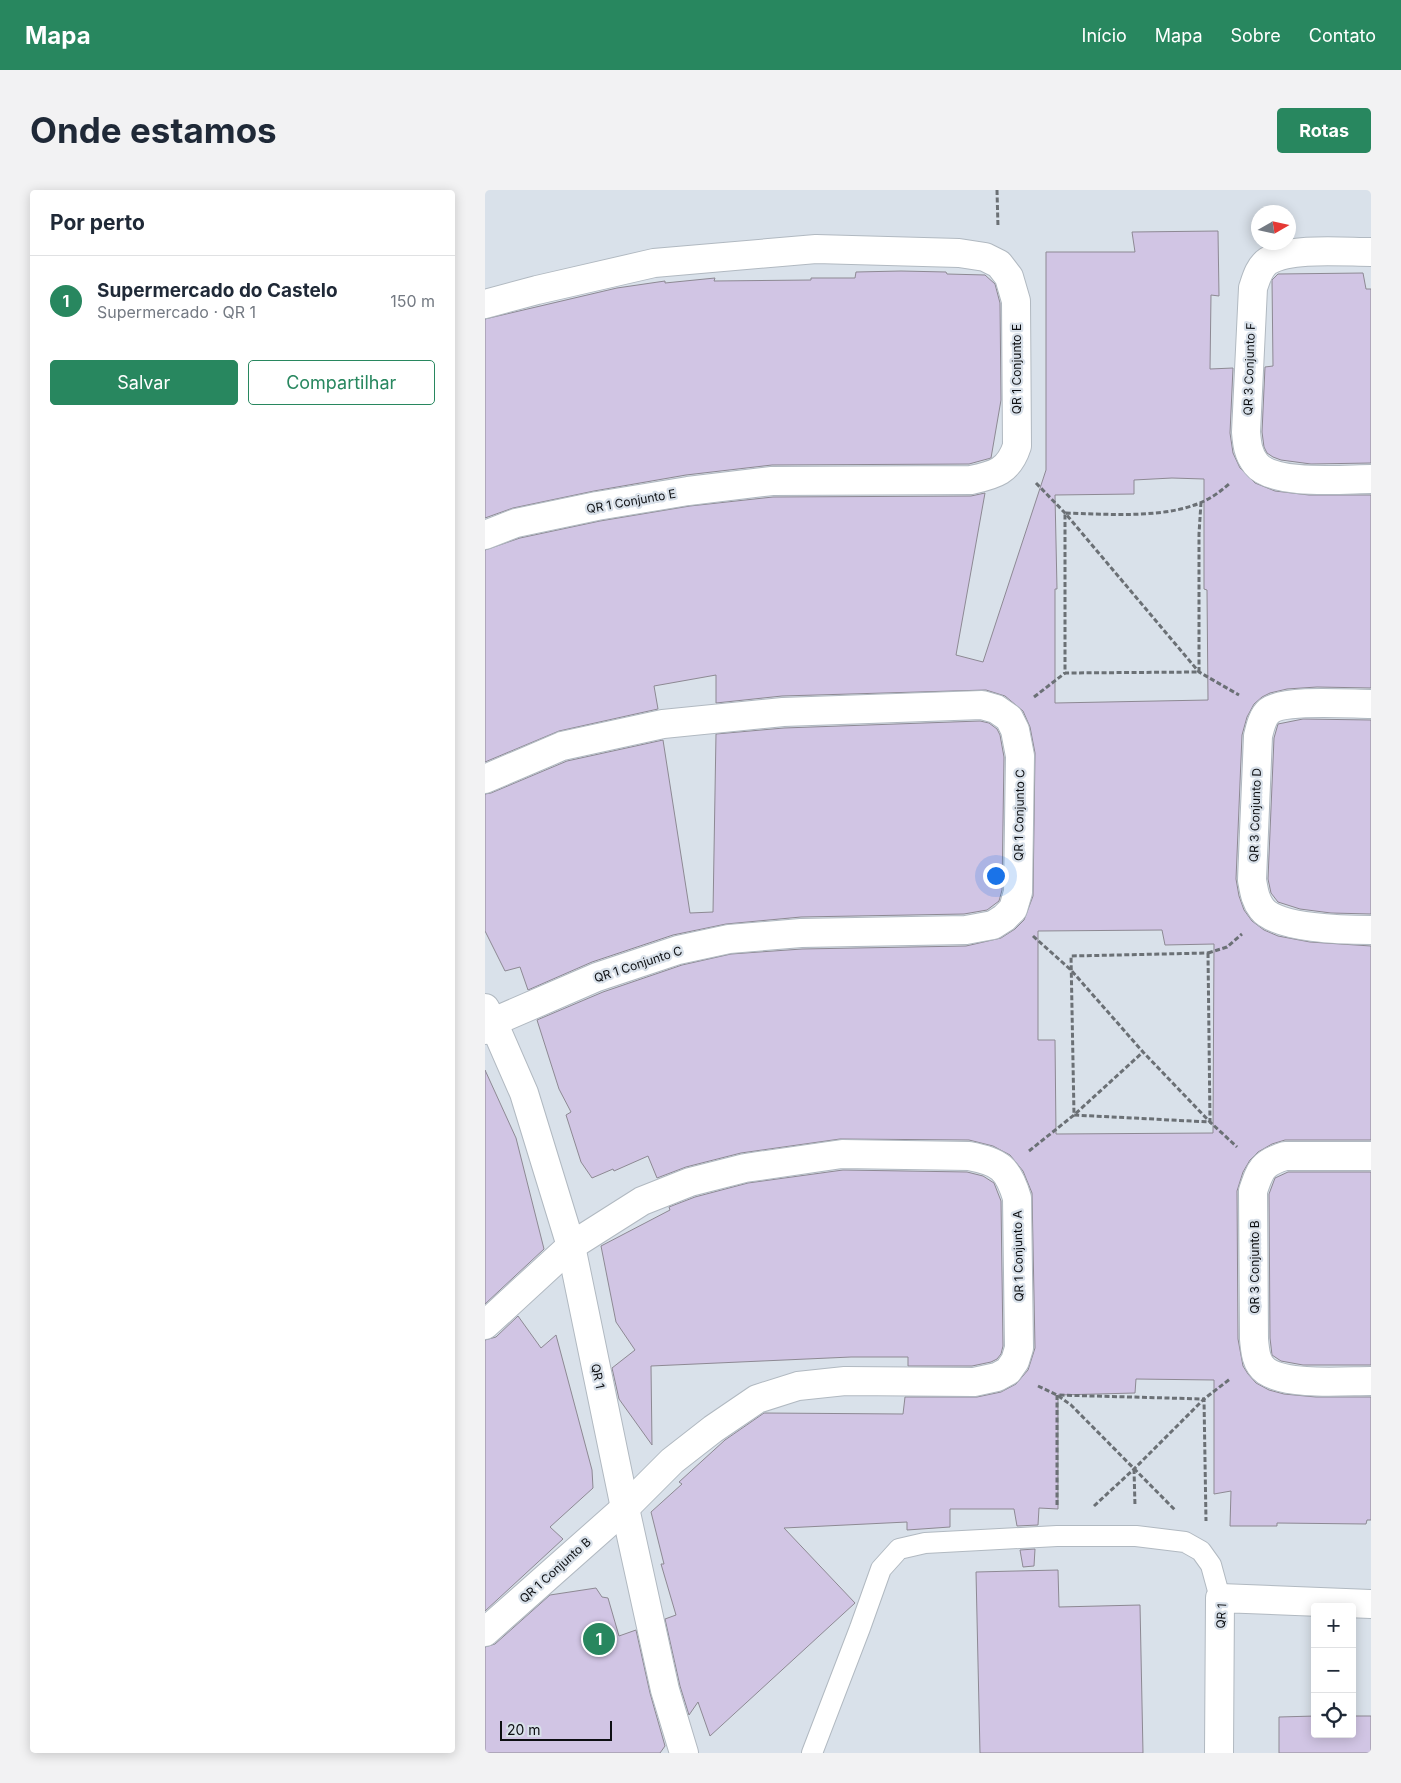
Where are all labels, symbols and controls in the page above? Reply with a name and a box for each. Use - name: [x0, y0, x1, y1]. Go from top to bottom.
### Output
- text: Mapa: [25, 21, 91, 50]
- text: Início: [1082, 25, 1127, 46]
- text: Mapa: [1155, 25, 1202, 46]
- text: Sobre: [1230, 25, 1281, 46]
- text: Contato: [1309, 25, 1376, 46]
- button: Rotas: [1277, 108, 1371, 153]
- text: Onde estamos: [30, 109, 277, 151]
- north arrow: [1251, 205, 1296, 250]
- text: Por perto: [50, 210, 145, 235]
- text: Supermercado do Castelo: [97, 279, 338, 302]
- text: 1: [63, 291, 69, 311]
- text: 150 m: [390, 291, 435, 311]
- text: Supermercado · QR 1: [97, 302, 256, 322]
- street label: QR 3 Conjunto F: [1240, 322, 1258, 416]
- street label: QR 1 Conjunto E: [1009, 324, 1024, 414]
- button: Salvar: [50, 360, 238, 405]
- button: Compartilhar: [248, 360, 435, 405]
- street label: QR 1 Conjunto E: [585, 486, 677, 516]
- street label: QR 3 Conjunto D: [1246, 768, 1264, 862]
- street label: QR 1 Conjunto C: [1011, 769, 1027, 861]
- your location: [983, 863, 1009, 889]
- street label: QR 1 Conjunto C: [592, 943, 684, 985]
- street label: QR 1 Conjunto A: [1010, 1210, 1026, 1302]
- street label: QR 3 Conjunto B: [1247, 1220, 1262, 1314]
- street label: QR 1: [588, 1362, 608, 1390]
- street label: QR 1 Conjunto B: [516, 1534, 594, 1606]
- street label: QR 1: [1213, 1603, 1229, 1629]
- map controls: [1311, 1603, 1356, 1738]
- button: +: [1311, 1603, 1356, 1648]
- pin: 1: [583, 1620, 615, 1658]
- button: −: [1311, 1648, 1356, 1693]
- button: locate: [1311, 1693, 1356, 1738]
- scale bar: [500, 1718, 613, 1741]
- text: 20 m: [507, 1721, 541, 1738]

